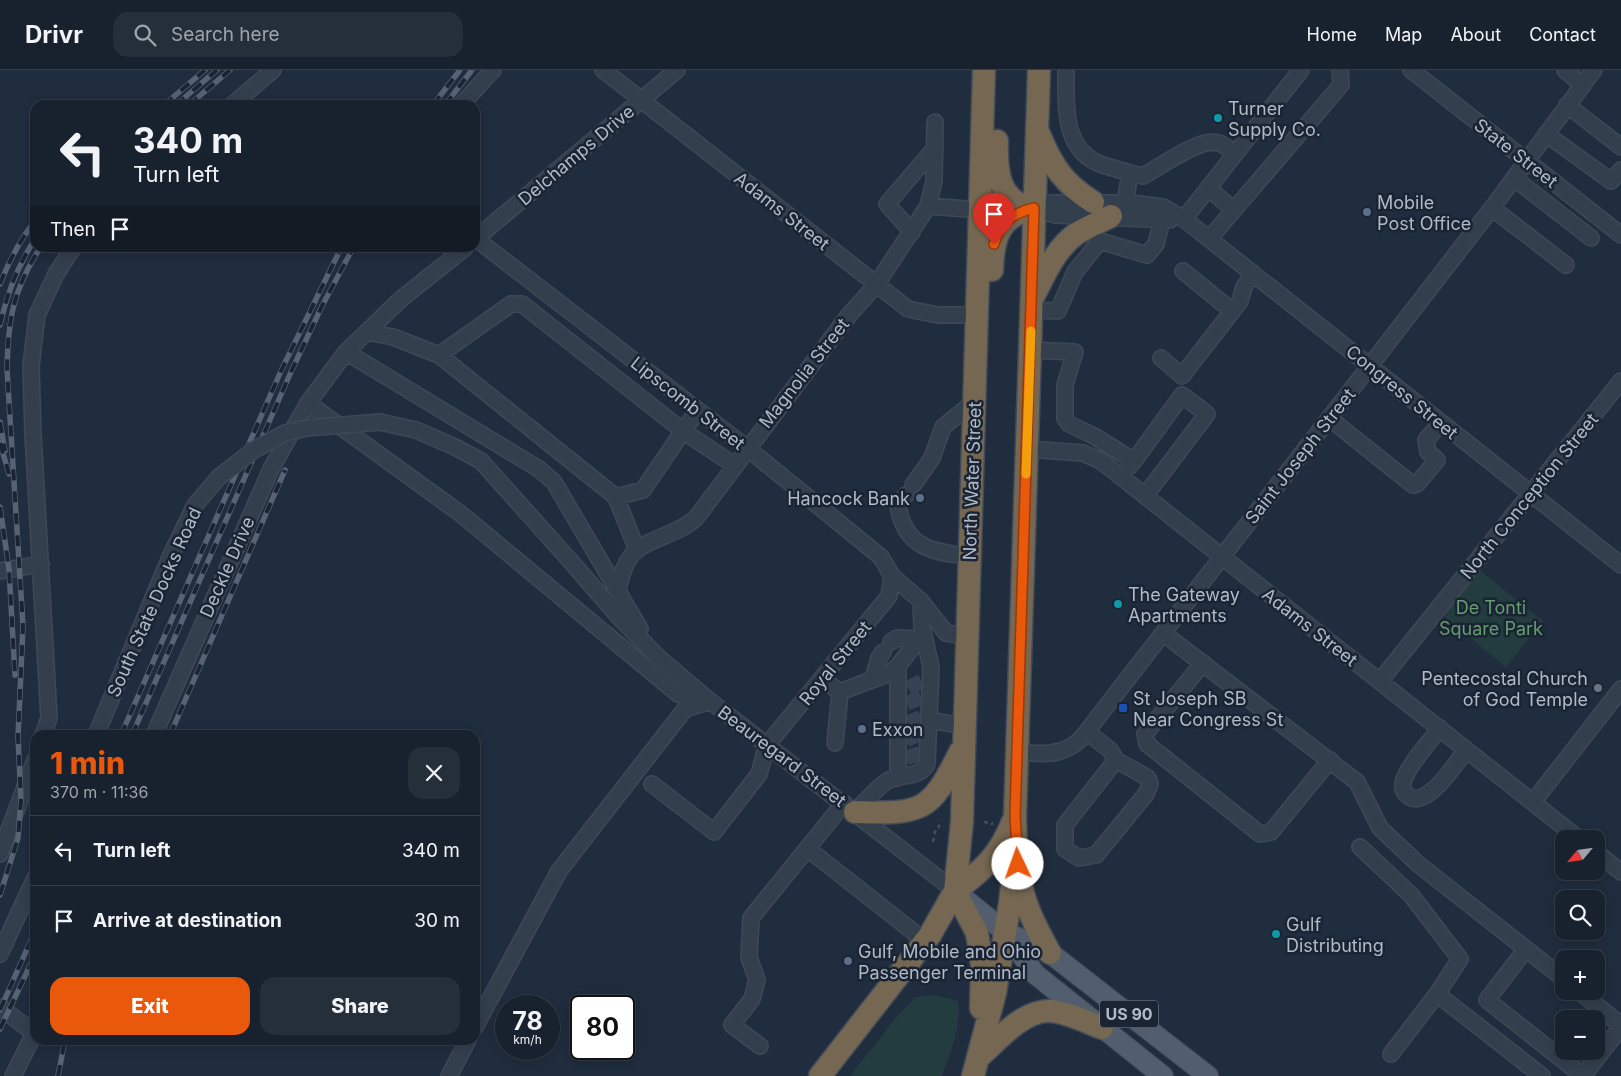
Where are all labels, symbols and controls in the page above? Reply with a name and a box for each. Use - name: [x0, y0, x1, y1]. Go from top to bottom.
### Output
- search box: [113, 12, 463, 57]
- text: Drivr: [25, 20, 83, 49]
- icon: search: [131, 21, 159, 49]
- text: Search here: [171, 23, 280, 46]
- text: Home: [1307, 24, 1357, 45]
- text: Map: [1385, 24, 1422, 45]
- text: About: [1450, 24, 1501, 45]
- text: Contact: [1529, 24, 1596, 45]
- place label: Turner Supply Co.: [1228, 98, 1321, 140]
- street label: Delchamps Drive: [514, 100, 638, 210]
- marker: Turner Supply Co.: [1212, 112, 1224, 124]
- street label: State Street: [1470, 114, 1562, 192]
- text: 340 m: [133, 119, 243, 161]
- icon: left: [50, 120, 115, 185]
- text: Turn left: [133, 161, 219, 187]
- street label: Adams Street: [730, 167, 834, 255]
- place label: Mobile Post Office: [1377, 192, 1471, 234]
- pin: [973, 193, 1015, 244]
- icon: arrive: [980, 200, 1008, 228]
- marker: Mobile Post Office: [1361, 206, 1373, 218]
- icon: arrive: [106, 215, 134, 243]
- text: Then: [50, 218, 96, 241]
- street label: Magnolia Street: [755, 314, 853, 432]
- street label: Congress Street: [1342, 341, 1462, 443]
- street label: Lipscomb Street: [627, 352, 749, 454]
- street label: Saint Joseph Street: [1241, 384, 1359, 528]
- street label: North Water Street: [959, 401, 985, 561]
- street label: North Conception Street: [1456, 409, 1602, 583]
- place label: Hancock Bank: [787, 488, 910, 509]
- marker: Hancock Bank: [914, 492, 926, 504]
- street label: South State Docks Road: [103, 504, 205, 700]
- street label: Deckle Drive: [195, 513, 259, 621]
- street label: Adams Street: [1258, 583, 1362, 671]
- place label: The Gateway Apartments: [1128, 584, 1240, 626]
- park label: De Tonti Square Park: [1439, 597, 1543, 639]
- marker: The Gateway Apartments: [1112, 598, 1124, 610]
- street label: Royal Street: [795, 617, 875, 709]
- place label: Pentecostal Church of God Temple: [1421, 668, 1588, 710]
- marker: Pentecostal Church of God Temple: [1592, 682, 1604, 694]
- place label: St Joseph SB Near Congress St: [1133, 688, 1283, 730]
- street label: Beauregard Street: [714, 701, 850, 811]
- marker: St Joseph SB Near Congress St: [1117, 702, 1129, 714]
- place label: Exxon: [872, 719, 924, 740]
- marker: Exxon: [856, 723, 868, 735]
- text: 1 min: [50, 745, 125, 781]
- button: close: [408, 747, 460, 799]
- text: 370 m · 11:36: [50, 782, 148, 802]
- north arrow: [1555, 830, 1605, 880]
- map controls: [1555, 830, 1605, 1060]
- icon: left: [50, 837, 78, 865]
- position arrow: [991, 837, 1043, 889]
- text: Turn left: [93, 839, 171, 862]
- text: 340 m: [402, 839, 460, 862]
- button: search: [1555, 890, 1605, 940]
- icon: arrive: [50, 907, 78, 935]
- text: Arrive at destination: [93, 909, 282, 932]
- text: 30 m: [414, 909, 460, 932]
- place label: Gulf Distributing: [1286, 914, 1384, 956]
- marker: Gulf Distributing: [1270, 928, 1282, 940]
- place label: Gulf, Mobile and Ohio Passenger Terminal: [858, 941, 1041, 983]
- button: +: [1555, 950, 1605, 1000]
- marker: Gulf, Mobile and Ohio Passenger Terminal: [842, 955, 854, 967]
- button: Exit: [50, 977, 250, 1035]
- button: Share: [260, 977, 460, 1035]
- speed limit sign: 80: [570, 995, 635, 1060]
- road number: US 90: [1100, 1001, 1158, 1028]
- text: 78: [512, 1006, 543, 1036]
- button: −: [1555, 1010, 1605, 1060]
- text: km/h: [513, 1032, 542, 1047]

